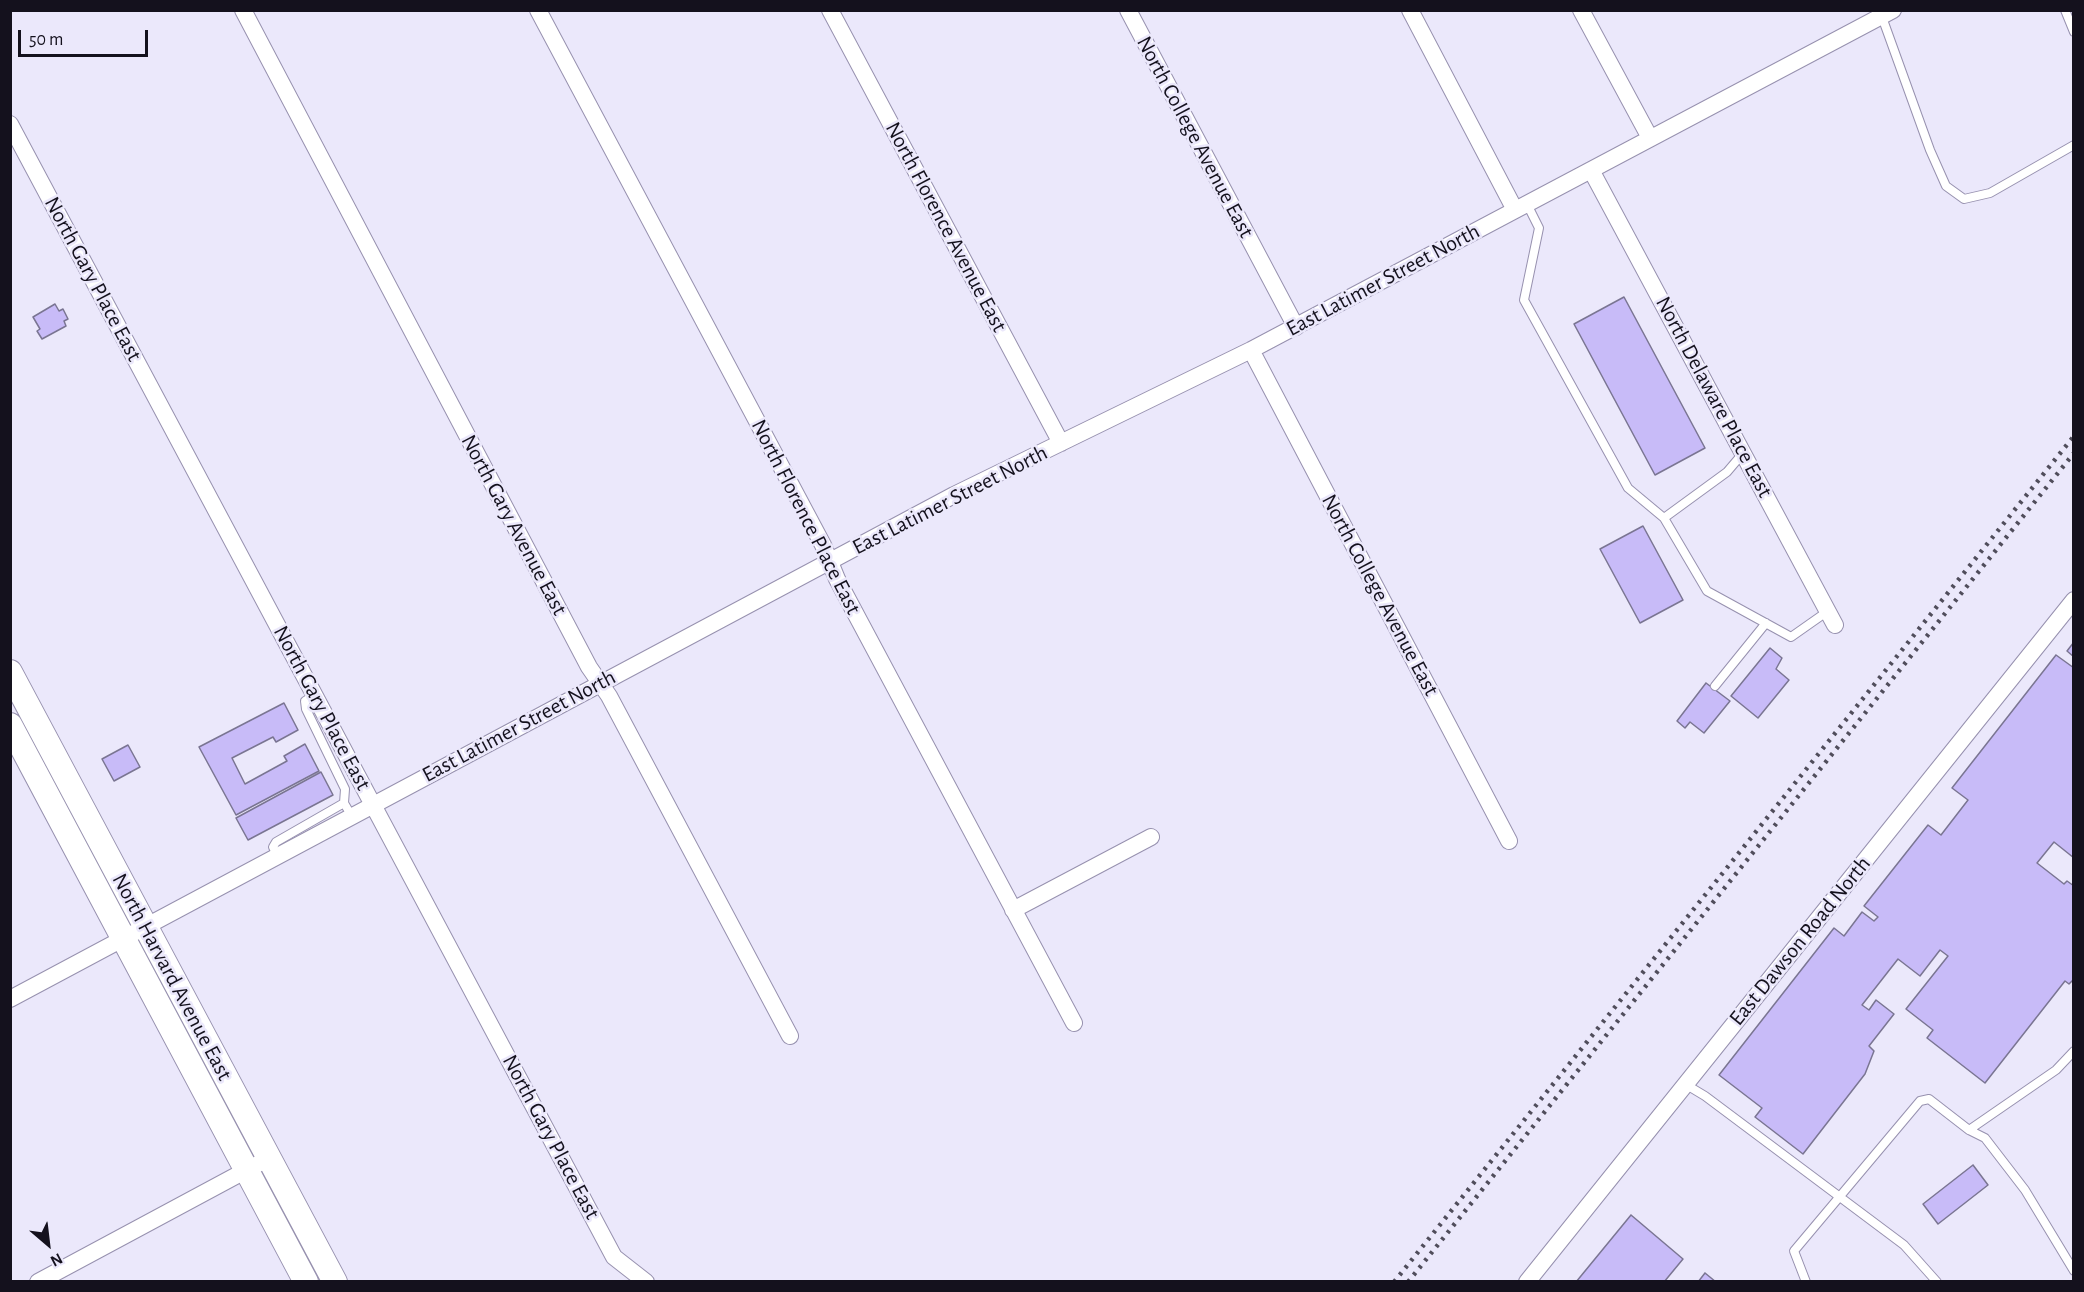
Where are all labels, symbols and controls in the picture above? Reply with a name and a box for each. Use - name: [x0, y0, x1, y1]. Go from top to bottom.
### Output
- scale bar: [21, 18, 152, 56]
- text: 50 m: [29, 31, 63, 49]
- street label: North College Avenue East: [1131, 32, 1259, 242]
- street label: North Florence Avenue East: [879, 118, 1013, 336]
- street label: North Gary Place East: [39, 192, 147, 366]
- street label: East Latimer Street North: [1282, 218, 1484, 342]
- street label: North Delaware Place East: [1650, 292, 1778, 502]
- street label: North Florence Place East: [745, 415, 867, 619]
- street label: North Gary Avenue East: [455, 430, 573, 620]
- street label: East Latimer Street North: [848, 439, 1052, 561]
- street label: North College Avenue East: [1316, 490, 1444, 700]
- street label: North Gary Place East: [268, 621, 376, 795]
- street label: East Latimer Street North: [418, 664, 620, 788]
- street label: East Dawson Road North: [1724, 851, 1876, 1031]
- street label: North Harvard Avenue East: [106, 869, 238, 1085]
- street label: North Gary Place East: [497, 1050, 605, 1224]
- north arrow: [18, 1214, 78, 1274]
- text: N: [48, 1250, 65, 1270]

